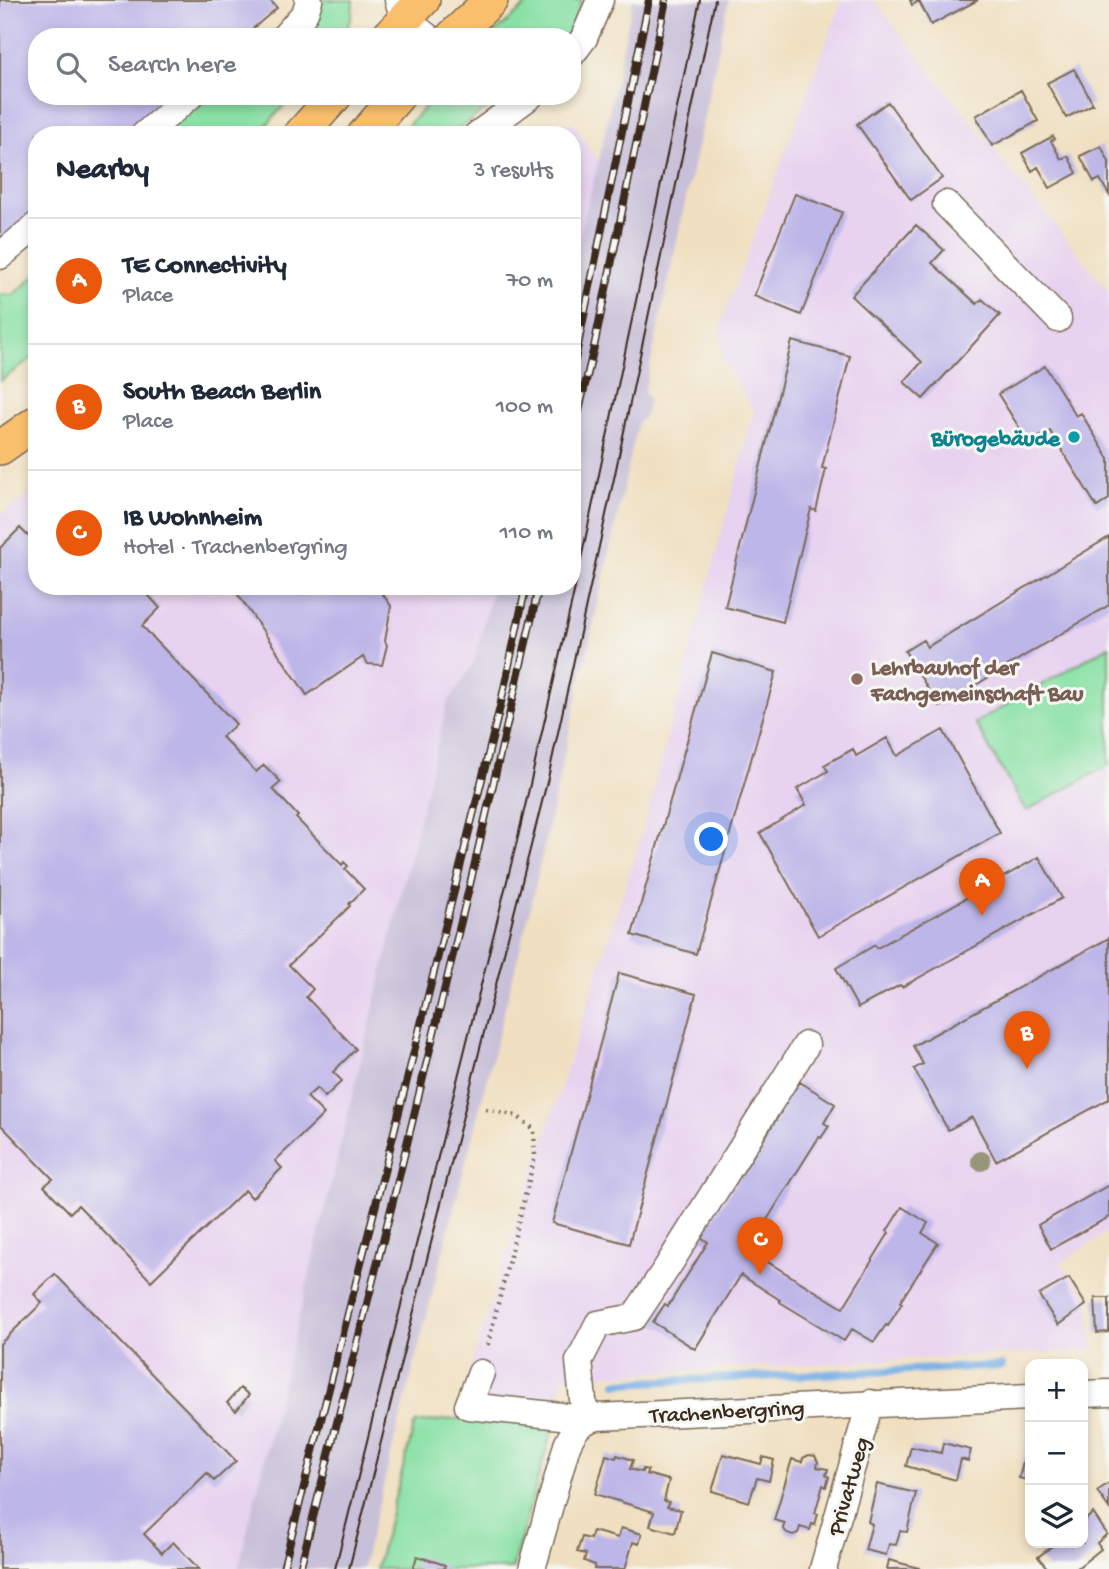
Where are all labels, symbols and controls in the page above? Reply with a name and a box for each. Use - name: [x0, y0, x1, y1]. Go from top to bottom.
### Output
- search box: [28, 28, 581, 105]
- icon: search: [52, 48, 90, 86]
- text: Search here: [108, 51, 236, 82]
- text: Nearby: [56, 154, 149, 189]
- text: 3 results: [473, 158, 553, 185]
- text: TE Connectivity: [123, 252, 287, 283]
- text: A: [72, 268, 86, 295]
- text: 70 m: [506, 268, 553, 295]
- text: Place: [123, 283, 173, 310]
- text: South Beach Berlin: [123, 378, 321, 409]
- text: B: [73, 394, 85, 421]
- text: 100 m: [496, 394, 553, 421]
- text: Place: [123, 409, 173, 436]
- place label: Bürogebäude: [930, 427, 1061, 454]
- marker: Bürogebäude: [1066, 429, 1082, 445]
- text: IB Wohnheim: [123, 504, 262, 535]
- text: C: [73, 520, 85, 547]
- text: 110 m: [500, 520, 553, 547]
- text: Hotel · Trachenbergring: [123, 535, 348, 562]
- place label: Lehrbauhof der Fachgemeinschaft Bau: [870, 656, 1084, 709]
- marker: Lehrbauhof der Fachgemeinschaft Bau: [849, 671, 865, 687]
- your location: [694, 822, 728, 856]
- pin: A: [959, 858, 1005, 916]
- pin: B: [1004, 1011, 1050, 1069]
- pin: C: [737, 1217, 783, 1275]
- map controls: [1025, 1359, 1088, 1548]
- button: +: [1025, 1359, 1088, 1422]
- street label: Trachenbergring: [647, 1396, 805, 1431]
- button: −: [1025, 1422, 1088, 1485]
- street label: Privatweg: [823, 1435, 877, 1540]
- button: layers: [1025, 1485, 1088, 1548]

